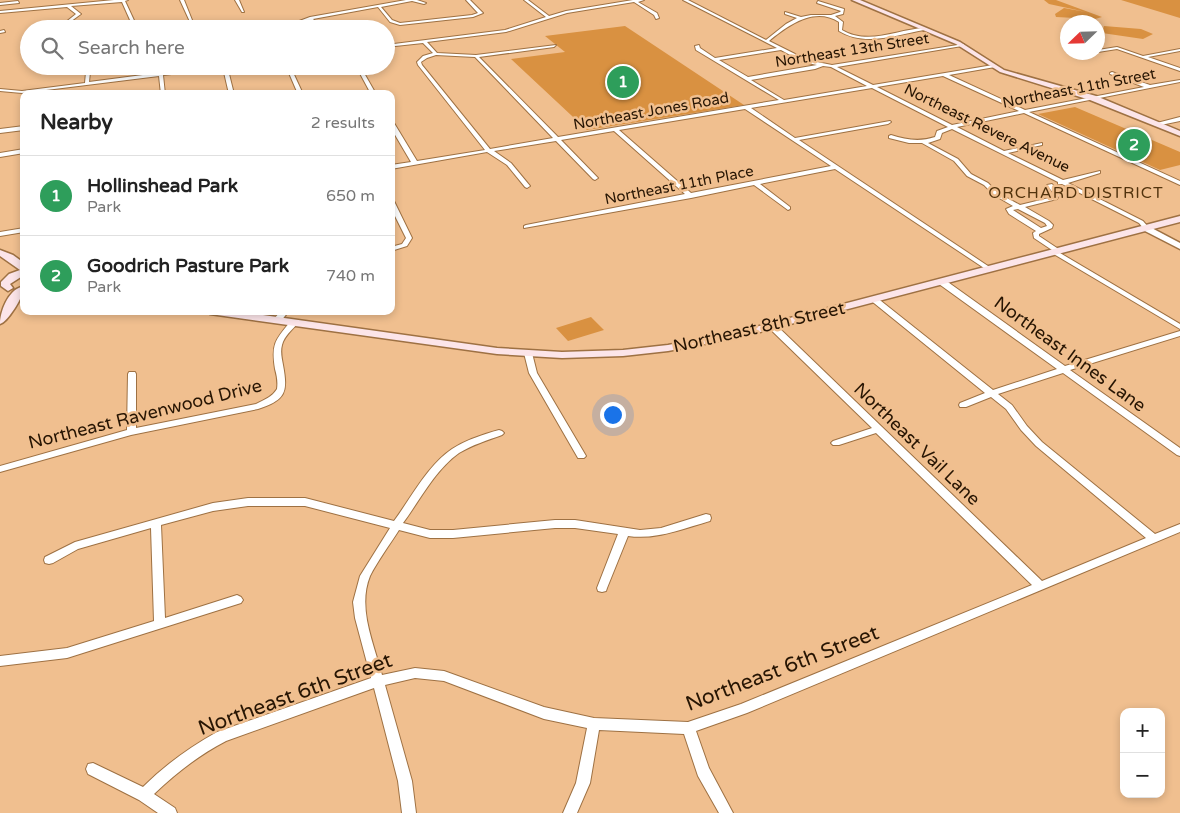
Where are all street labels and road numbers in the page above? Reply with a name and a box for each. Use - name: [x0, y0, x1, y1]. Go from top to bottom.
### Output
- street label: Northeast 13th Street: [774, 29, 931, 71]
- street label: Northeast 11th Street: [1001, 64, 1157, 112]
- street label: Northeast Revere Avenue: [901, 80, 1073, 176]
- street label: Northeast Jones Road: [572, 88, 730, 134]
- street label: Northeast 11th Place: [603, 162, 755, 208]
- street label: Northeast Innes Lane: [990, 292, 1150, 416]
- street label: Northeast 8th Street: [671, 297, 847, 357]
- street label: Northeast Ravenwood Drive: [26, 374, 264, 454]
- street label: Northeast Vail Lane: [849, 378, 985, 510]
- street label: Northeast 6th Street: [682, 620, 882, 717]
- street label: Northeast 6th Street: [195, 648, 396, 741]

